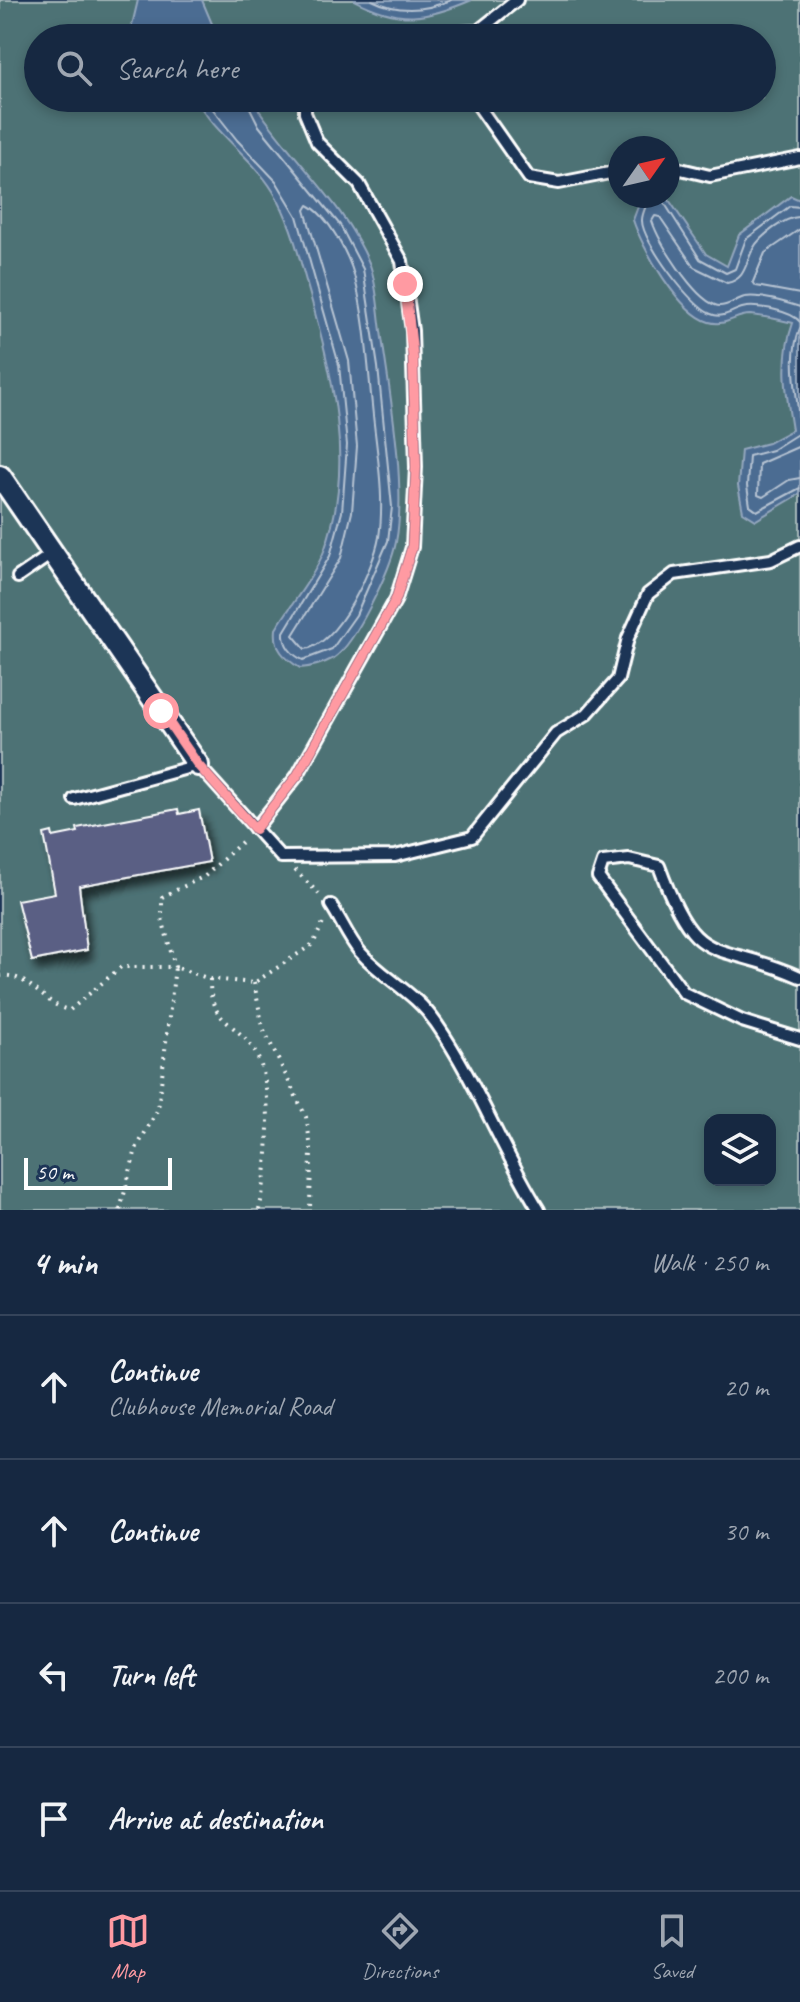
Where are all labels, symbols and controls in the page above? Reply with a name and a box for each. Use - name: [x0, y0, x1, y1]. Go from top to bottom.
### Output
- search box: [24, 24, 776, 112]
- icon: search: [52, 46, 96, 90]
- text: Search here: [116, 49, 238, 87]
- north arrow: [608, 136, 680, 208]
- route end: [387, 266, 423, 302]
- route start: [143, 693, 179, 729]
- map controls: [704, 1114, 776, 1186]
- button: layers: [704, 1114, 776, 1186]
- scale bar: [24, 1154, 172, 1190]
- text: 50 m: [36, 1158, 73, 1186]
- text: 4 min: [32, 1241, 97, 1284]
- text: Walk · 250 m: [651, 1246, 768, 1279]
- text: Continue: [108, 1352, 198, 1390]
- icon: ahead: [32, 1365, 76, 1409]
- text: 20 m: [724, 1371, 768, 1404]
- text: Clubhouse Memorial Road: [108, 1390, 332, 1423]
- icon: ahead: [32, 1509, 76, 1553]
- text: Continue: [108, 1512, 198, 1550]
- text: 30 m: [724, 1515, 768, 1548]
- icon: left: [32, 1653, 76, 1697]
- text: Turn left: [108, 1656, 195, 1694]
- text: 200 m: [712, 1659, 768, 1692]
- icon: arrive: [32, 1797, 76, 1841]
- text: Arrive at destination: [108, 1800, 323, 1838]
- tab: Map: [106, 1909, 150, 1985]
- tab: Directions: [362, 1909, 438, 1985]
- tab: Saved: [650, 1909, 694, 1985]

